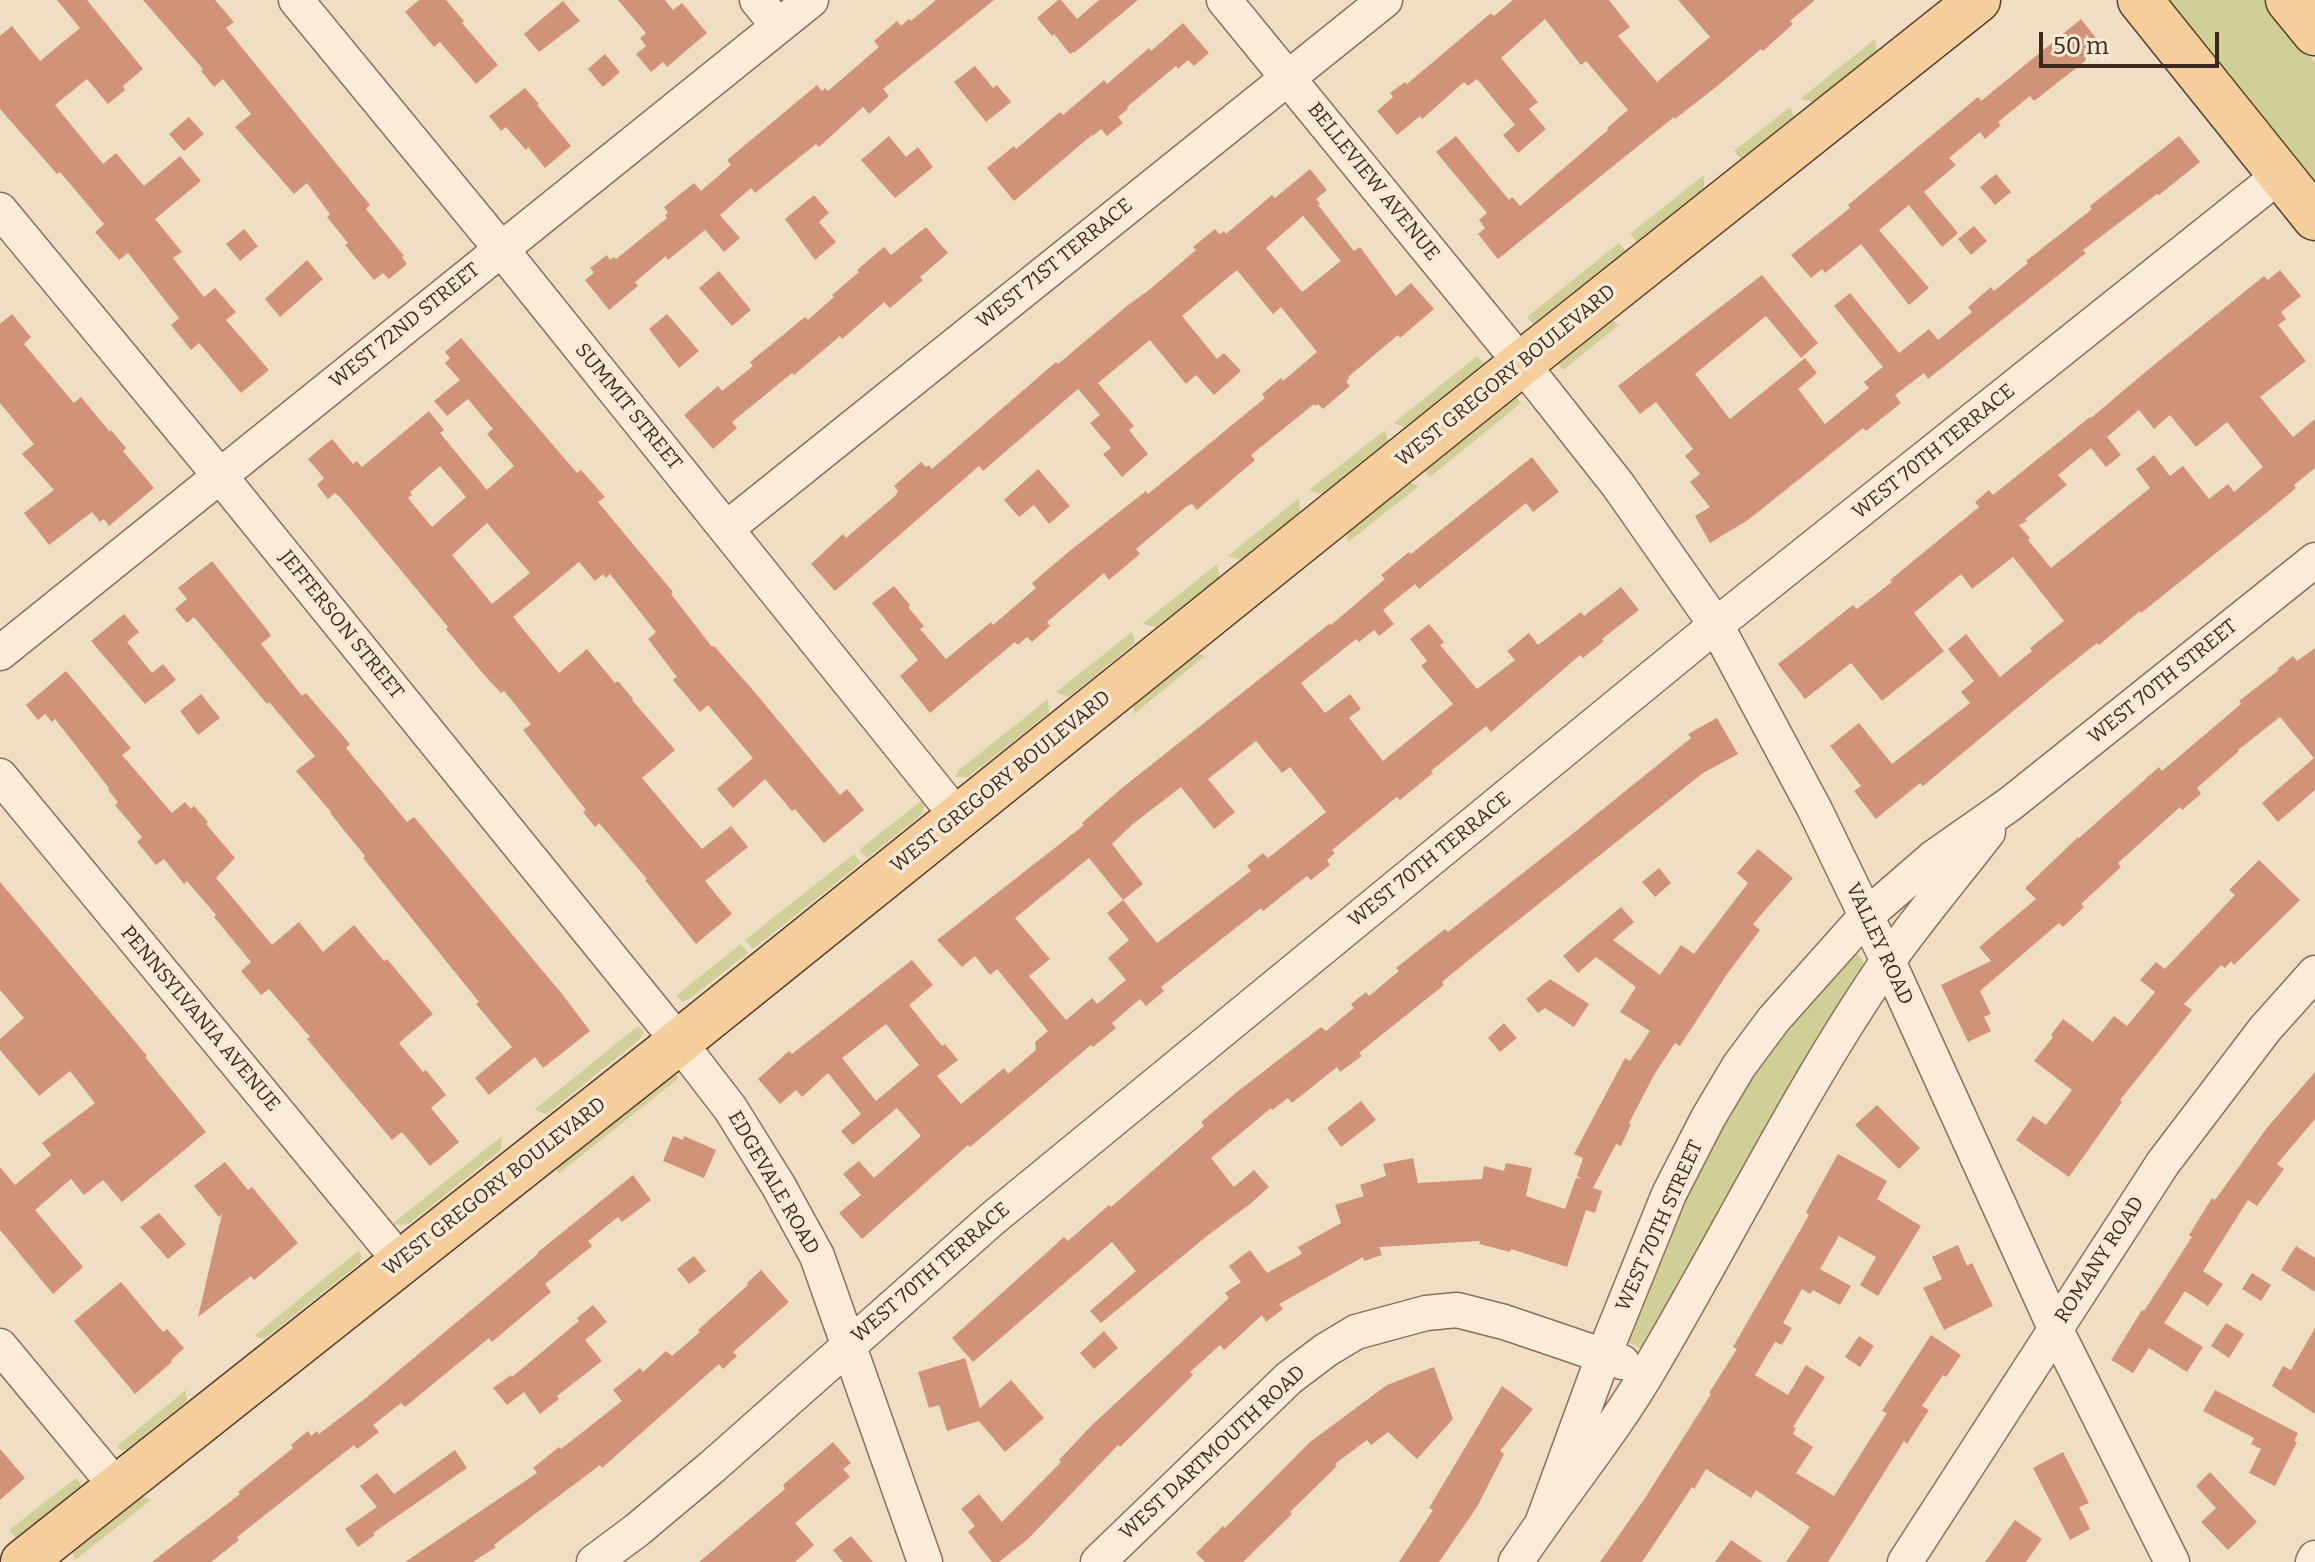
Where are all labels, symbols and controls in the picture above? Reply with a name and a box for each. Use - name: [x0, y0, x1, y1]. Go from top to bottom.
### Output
- scale bar: [2043, 16, 2223, 66]
- text: 50 m: [2053, 32, 2109, 60]
- street label: BELLEVIEW AVENUE: [1302, 98, 1444, 266]
- street label: WEST 71ST TERRACE: [972, 194, 1138, 334]
- street label: WEST 72ND STREET: [325, 258, 485, 394]
- street label: WEST GREGORY BOULEVARD: [1391, 280, 1621, 472]
- street label: SUMMIT STREET: [570, 339, 686, 475]
- street label: WEST 70TH TERRACE: [1848, 379, 2020, 525]
- street label: JEFFERSON STREET: [274, 546, 408, 704]
- street label: WEST 70TH STREET: [2084, 615, 2242, 749]
- street label: WEST GREGORY BOULEVARD: [886, 686, 1116, 878]
- street label: WEST 70TH TERRACE: [1344, 787, 1516, 933]
- street label: VALLEY ROAD: [1840, 879, 1918, 1009]
- street label: PENNSYLVANIA AVENUE: [115, 921, 285, 1117]
- street label: WEST GREGORY BOULEVARD: [379, 1093, 611, 1281]
- street label: EDGEVALE ROAD: [722, 1107, 824, 1259]
- street label: WEST 70TH STREET: [1611, 1137, 1709, 1315]
- street label: ROMANY ROAD: [2050, 1192, 2150, 1328]
- street label: WEST 70TH TERRACE: [847, 1198, 1015, 1348]
- street label: WEST DARTMOUTH ROAD: [1115, 1361, 1311, 1545]

